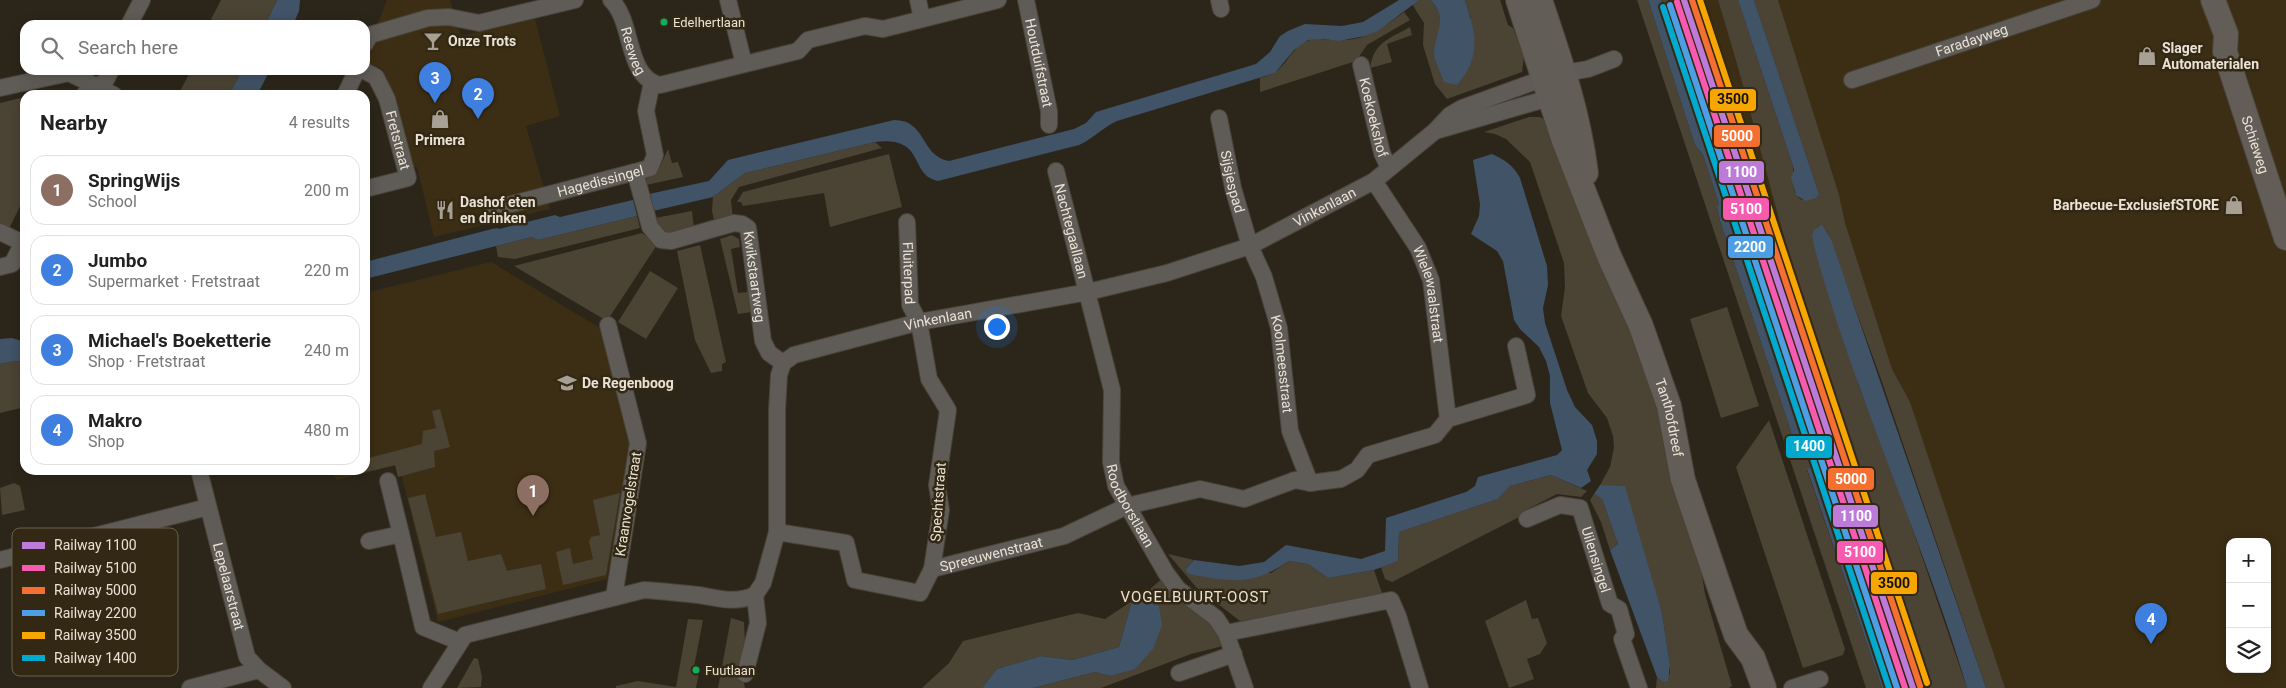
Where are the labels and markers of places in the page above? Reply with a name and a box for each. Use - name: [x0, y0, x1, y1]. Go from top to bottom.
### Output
- place label: Edelhertlaan: [673, 15, 745, 30]
- marker: Edelhertlaan: [659, 17, 669, 27]
- bar icon: Onze Trots: [422, 30, 444, 52]
- place label: Onze Trots: [448, 33, 516, 49]
- place label: Slager Automaterialen: [2162, 40, 2259, 72]
- shop icon: Slager Automaterialen: [2136, 45, 2158, 67]
- pin: 3: [419, 62, 451, 103]
- pin: 2: [462, 78, 494, 119]
- shop icon: Primera: [429, 108, 451, 130]
- place label: Primera: [415, 132, 465, 148]
- place label: Dashof eten en drinken: [460, 194, 536, 226]
- shop icon: Barbecue-ExclusiefSTORE: [2223, 194, 2245, 216]
- place label: Barbecue-ExclusiefSTORE: [2053, 197, 2219, 213]
- restaurant icon: Dashof eten en drinken: [434, 199, 456, 221]
- school or university icon: De Regenboog: [556, 372, 578, 394]
- place label: De Regenboog: [582, 375, 674, 391]
- pin: 1: [517, 475, 549, 516]
- pin: 4: [2135, 603, 2167, 644]
- place label: Fuutlaan: [705, 663, 755, 678]
- marker: Fuutlaan: [691, 665, 701, 675]

